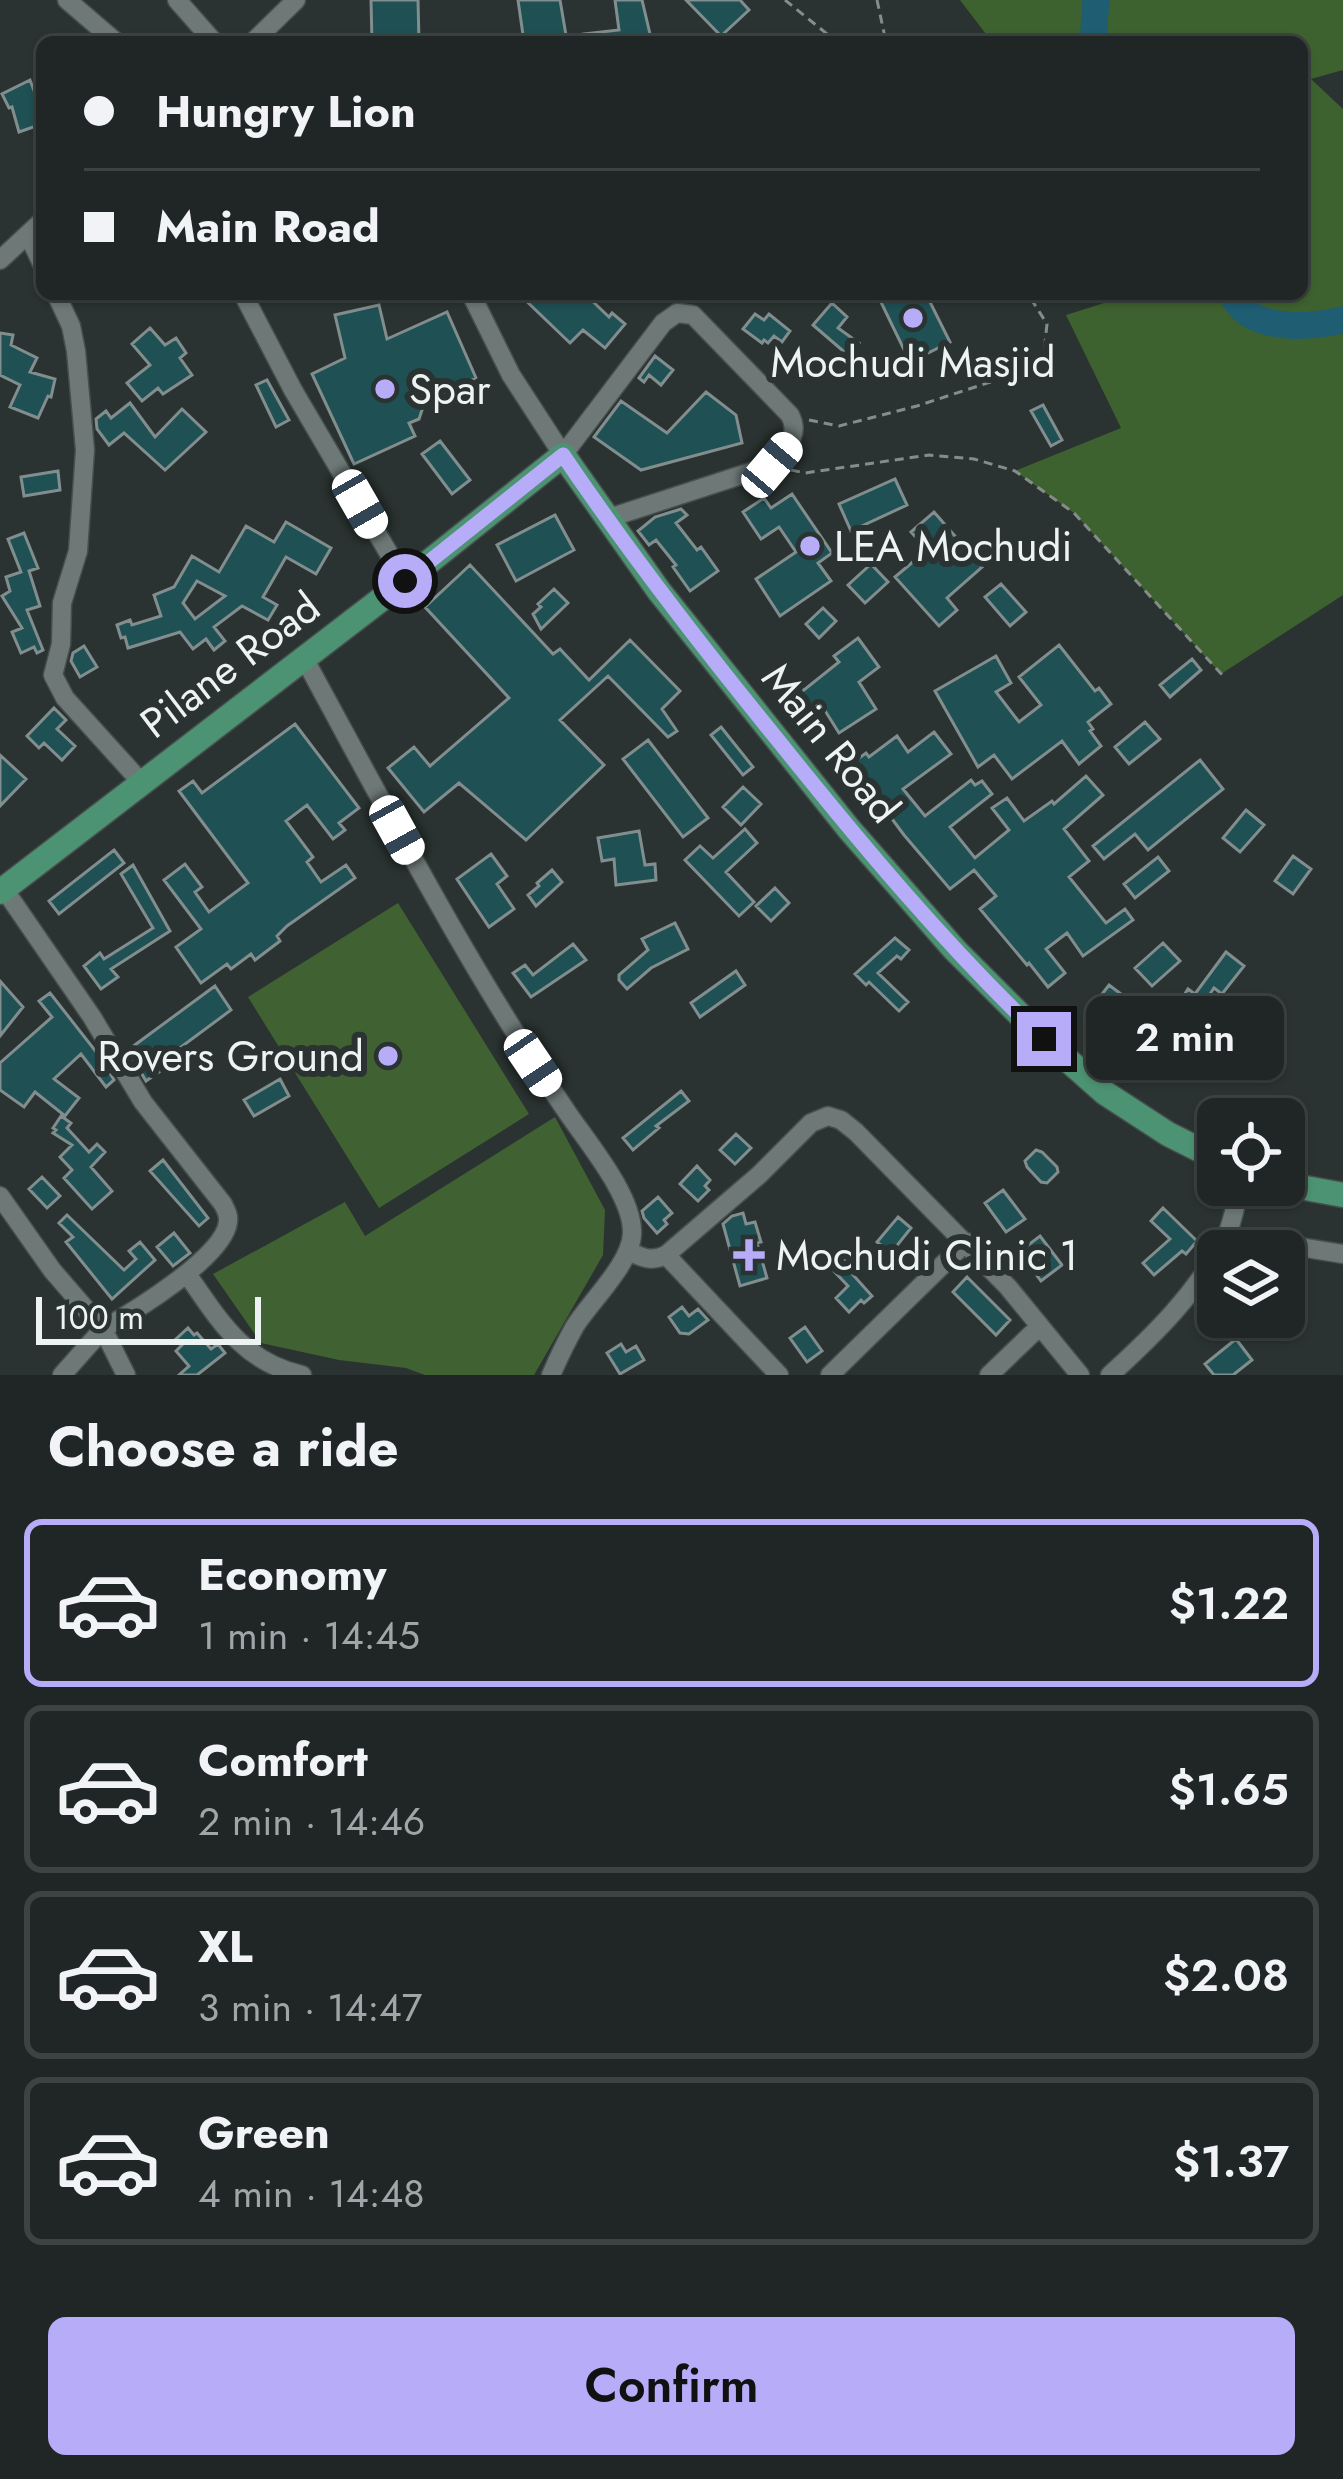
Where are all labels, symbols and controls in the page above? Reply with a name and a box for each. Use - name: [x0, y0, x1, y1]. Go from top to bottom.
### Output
- text: Hungry Lion: [156, 79, 416, 144]
- text: Main Road: [156, 194, 380, 259]
- marker: Mochudi Masjid: [900, 305, 926, 331]
- place label: Mochudi Masjid: [770, 332, 1056, 393]
- place label: Spar: [409, 359, 491, 420]
- marker: Spar: [372, 376, 398, 402]
- car: [735, 426, 809, 504]
- car: [326, 464, 394, 544]
- place label: LEA Mochudi: [834, 516, 1072, 577]
- marker: LEA Mochudi: [797, 533, 823, 559]
- route start: [378, 554, 432, 608]
- street label: Pilane Road: [128, 577, 332, 753]
- street label: Main Road: [747, 650, 915, 836]
- car: [364, 790, 430, 870]
- callout: 2 min: [1086, 997, 1284, 1081]
- text: 2 min: [1135, 1009, 1235, 1066]
- route end: [1017, 1012, 1071, 1066]
- car: [498, 1023, 568, 1103]
- place label: Rovers Ground: [97, 1026, 364, 1087]
- marker: Rovers Ground: [375, 1043, 401, 1069]
- map controls: [1197, 1098, 1305, 1338]
- button: locate: [1197, 1098, 1305, 1206]
- place label: Mochudi Clinic 1: [776, 1225, 1079, 1286]
- button: layers: [1197, 1230, 1305, 1338]
- marker: Mochudi Clinic 1: [733, 1239, 765, 1271]
- scale bar: [36, 1291, 261, 1344]
- text: 100 m: [54, 1294, 144, 1341]
- text: Choose a ride: [48, 1408, 399, 1486]
- text: Economy: [198, 1542, 386, 1607]
- icon: car: [54, 1549, 162, 1657]
- text: $1.22: [1169, 1571, 1289, 1636]
- text: 1 min · 14:45: [198, 1607, 420, 1664]
- text: Comfort: [198, 1728, 368, 1793]
- icon: car: [54, 1735, 162, 1843]
- text: $1.65: [1169, 1757, 1289, 1822]
- text: 2 min · 14:46: [198, 1793, 425, 1850]
- text: XL: [198, 1914, 253, 1979]
- icon: car: [54, 1921, 162, 2029]
- text: $2.08: [1163, 1943, 1289, 2008]
- text: 3 min · 14:47: [198, 1979, 422, 2036]
- text: Green: [198, 2100, 330, 2165]
- icon: car: [54, 2107, 162, 2215]
- text: $1.37: [1173, 2129, 1289, 2194]
- text: 4 min · 14:48: [198, 2165, 425, 2222]
- button: Confirm: [48, 2317, 1295, 2455]

